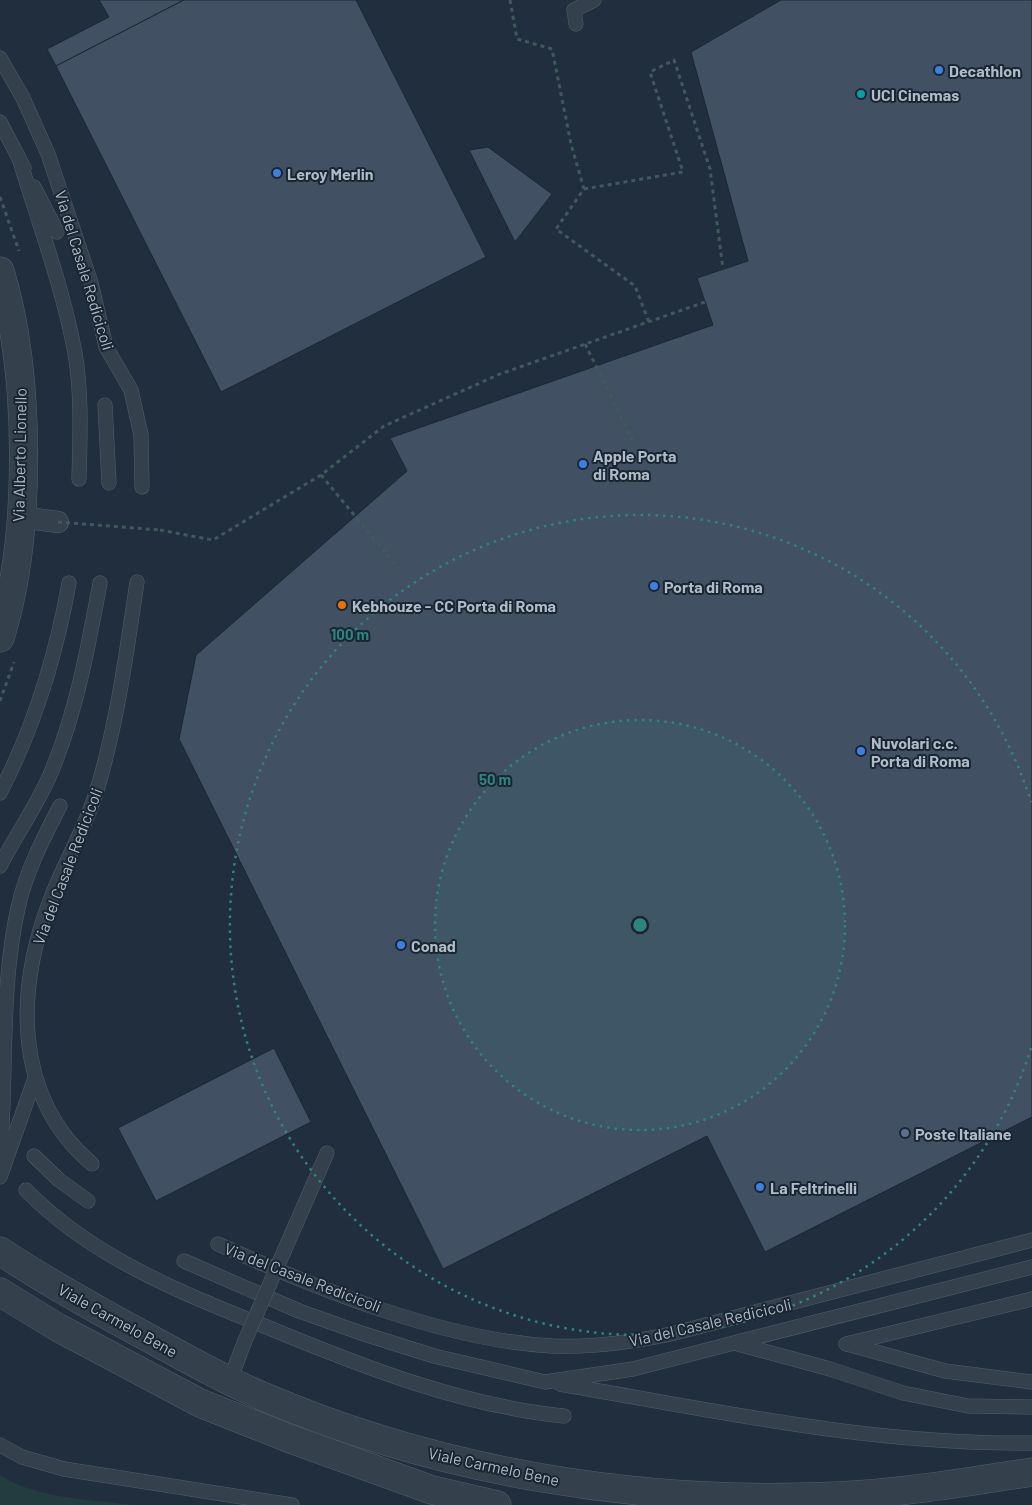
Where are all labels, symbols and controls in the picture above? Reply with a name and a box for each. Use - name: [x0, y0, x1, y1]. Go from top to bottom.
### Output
- place label: Decathlon: [949, 61, 1021, 80]
- marker: Decathlon: [933, 64, 945, 76]
- place label: UCI Cinemas: [871, 85, 959, 104]
- marker: UCI Cinemas: [855, 88, 867, 100]
- place label: Leroy Merlin: [287, 164, 374, 183]
- marker: Leroy Merlin: [271, 167, 283, 179]
- street label: Via del Casale Redicicoli: [52, 188, 118, 352]
- street label: Via Alberto Lionello: [8, 388, 30, 522]
- place label: Apple Porta di Roma: [593, 446, 677, 483]
- marker: Apple Porta di Roma: [577, 458, 589, 470]
- place label: Porta di Roma: [664, 577, 763, 596]
- marker: Porta di Roma: [648, 580, 660, 592]
- place label: Kebhouze - CC Porta di Roma: [352, 596, 556, 615]
- marker: Kebhouze - CC Porta di Roma: [336, 599, 348, 611]
- text: 100 m: [331, 625, 369, 643]
- place label: Nuvolari c.c. Porta di Roma: [871, 733, 970, 770]
- marker: Nuvolari c.c. Porta di Roma: [855, 745, 867, 757]
- text: 50 m: [479, 770, 511, 788]
- street label: Via del Casale Redicicoli: [28, 785, 106, 947]
- centre of rings: [631, 916, 649, 934]
- place label: Conad: [411, 936, 456, 955]
- marker: Conad: [395, 939, 407, 951]
- place label: Poste Italiane: [915, 1124, 1012, 1143]
- marker: Poste Italiane: [899, 1127, 911, 1139]
- place label: La Feltrinelli: [770, 1178, 857, 1197]
- marker: La Feltrinelli: [754, 1181, 766, 1193]
- street label: Via del Casale Redicicoli: [222, 1238, 384, 1316]
- street label: Viale Carmelo Bene: [55, 1279, 181, 1361]
- street label: Via del Casale Redicicoli: [627, 1294, 793, 1350]
- street label: Viale Carmelo Bene: [427, 1443, 561, 1489]

